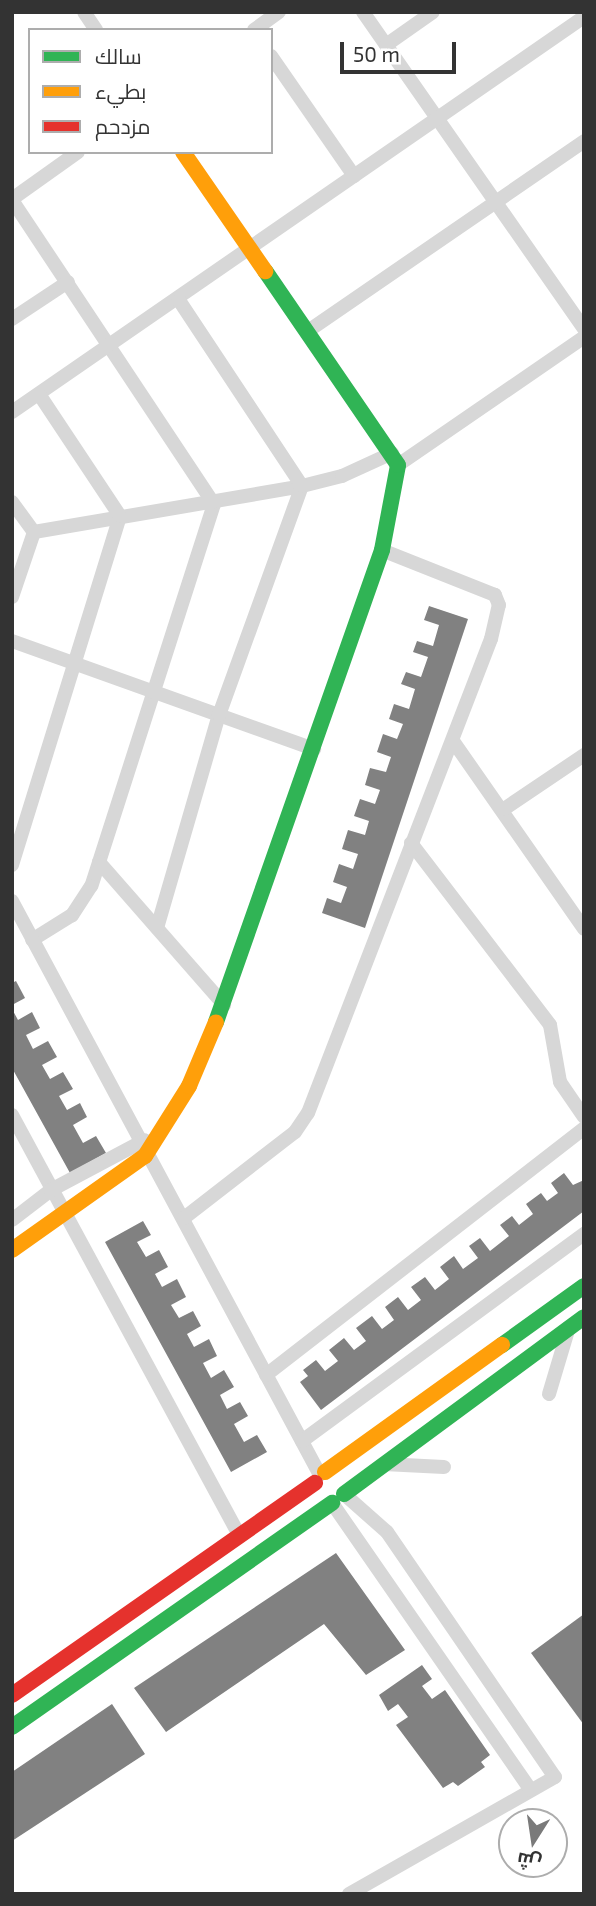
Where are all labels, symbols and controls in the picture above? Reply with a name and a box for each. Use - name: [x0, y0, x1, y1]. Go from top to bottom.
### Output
- legend: [28, 28, 273, 154]
- scale bar: [344, 28, 460, 72]
- text: 50 m: [353, 41, 400, 66]
- text: سالك: [95, 43, 142, 68]
- text: بطيء: [95, 78, 146, 103]
- text: مزدحم: [95, 113, 150, 138]
- north arrow: [498, 1808, 568, 1878]
- text: ش: [515, 1848, 543, 1876]

